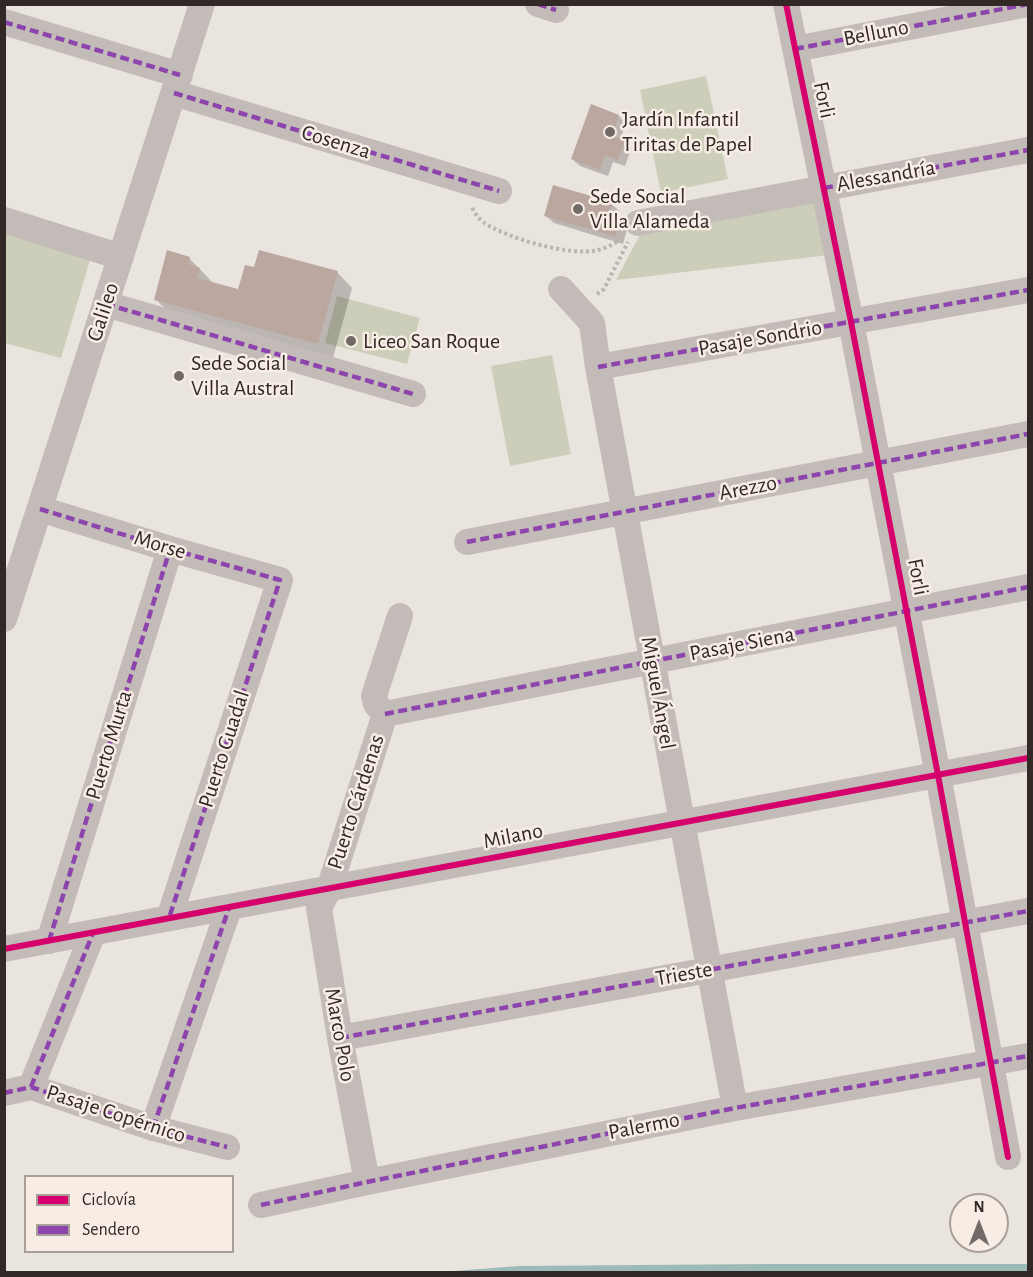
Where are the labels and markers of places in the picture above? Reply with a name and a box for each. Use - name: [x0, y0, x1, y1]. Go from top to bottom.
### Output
- place label: Jardín Infantil Tiritas de Papel: [622, 106, 752, 158]
- marker: Jardín Infantil Tiritas de Papel: [603, 125, 617, 139]
- place label: Sede Social Villa Alameda: [590, 183, 710, 234]
- marker: Sede Social Villa Alameda: [571, 202, 585, 216]
- place label: Liceo San Roque: [363, 328, 500, 354]
- marker: Liceo San Roque: [344, 334, 358, 348]
- place label: Sede Social Villa Austral: [191, 350, 295, 402]
- marker: Sede Social Villa Austral: [172, 369, 186, 383]

